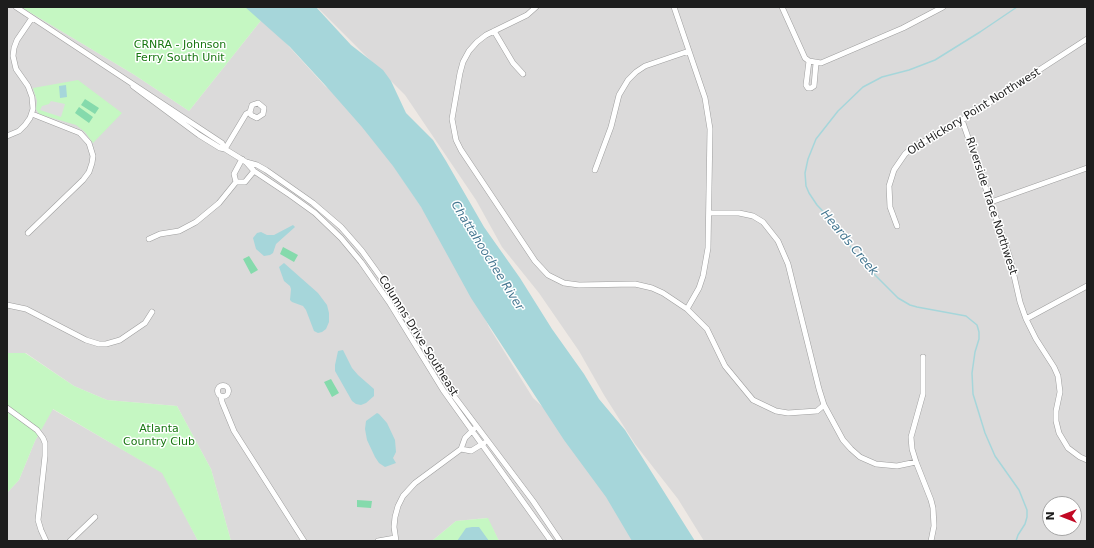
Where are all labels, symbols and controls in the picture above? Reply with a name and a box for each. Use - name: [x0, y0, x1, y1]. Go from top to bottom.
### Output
- park label: CRNRA - Johnson Ferry South Unit: [134, 38, 226, 64]
- street label: Old Hickory Point Northwest: [905, 66, 1043, 158]
- street label: Riverside Trace Northwest: [963, 136, 1019, 276]
- water label: Chattahoochee River: [447, 199, 527, 313]
- water label: Heards Creek: [817, 207, 881, 279]
- street label: Columns Drive Southeast: [375, 273, 461, 399]
- park label: Atlanta Country Club: [123, 422, 195, 448]
- north arrow: [1042, 496, 1082, 536]
- text: N: [1044, 511, 1057, 521]

